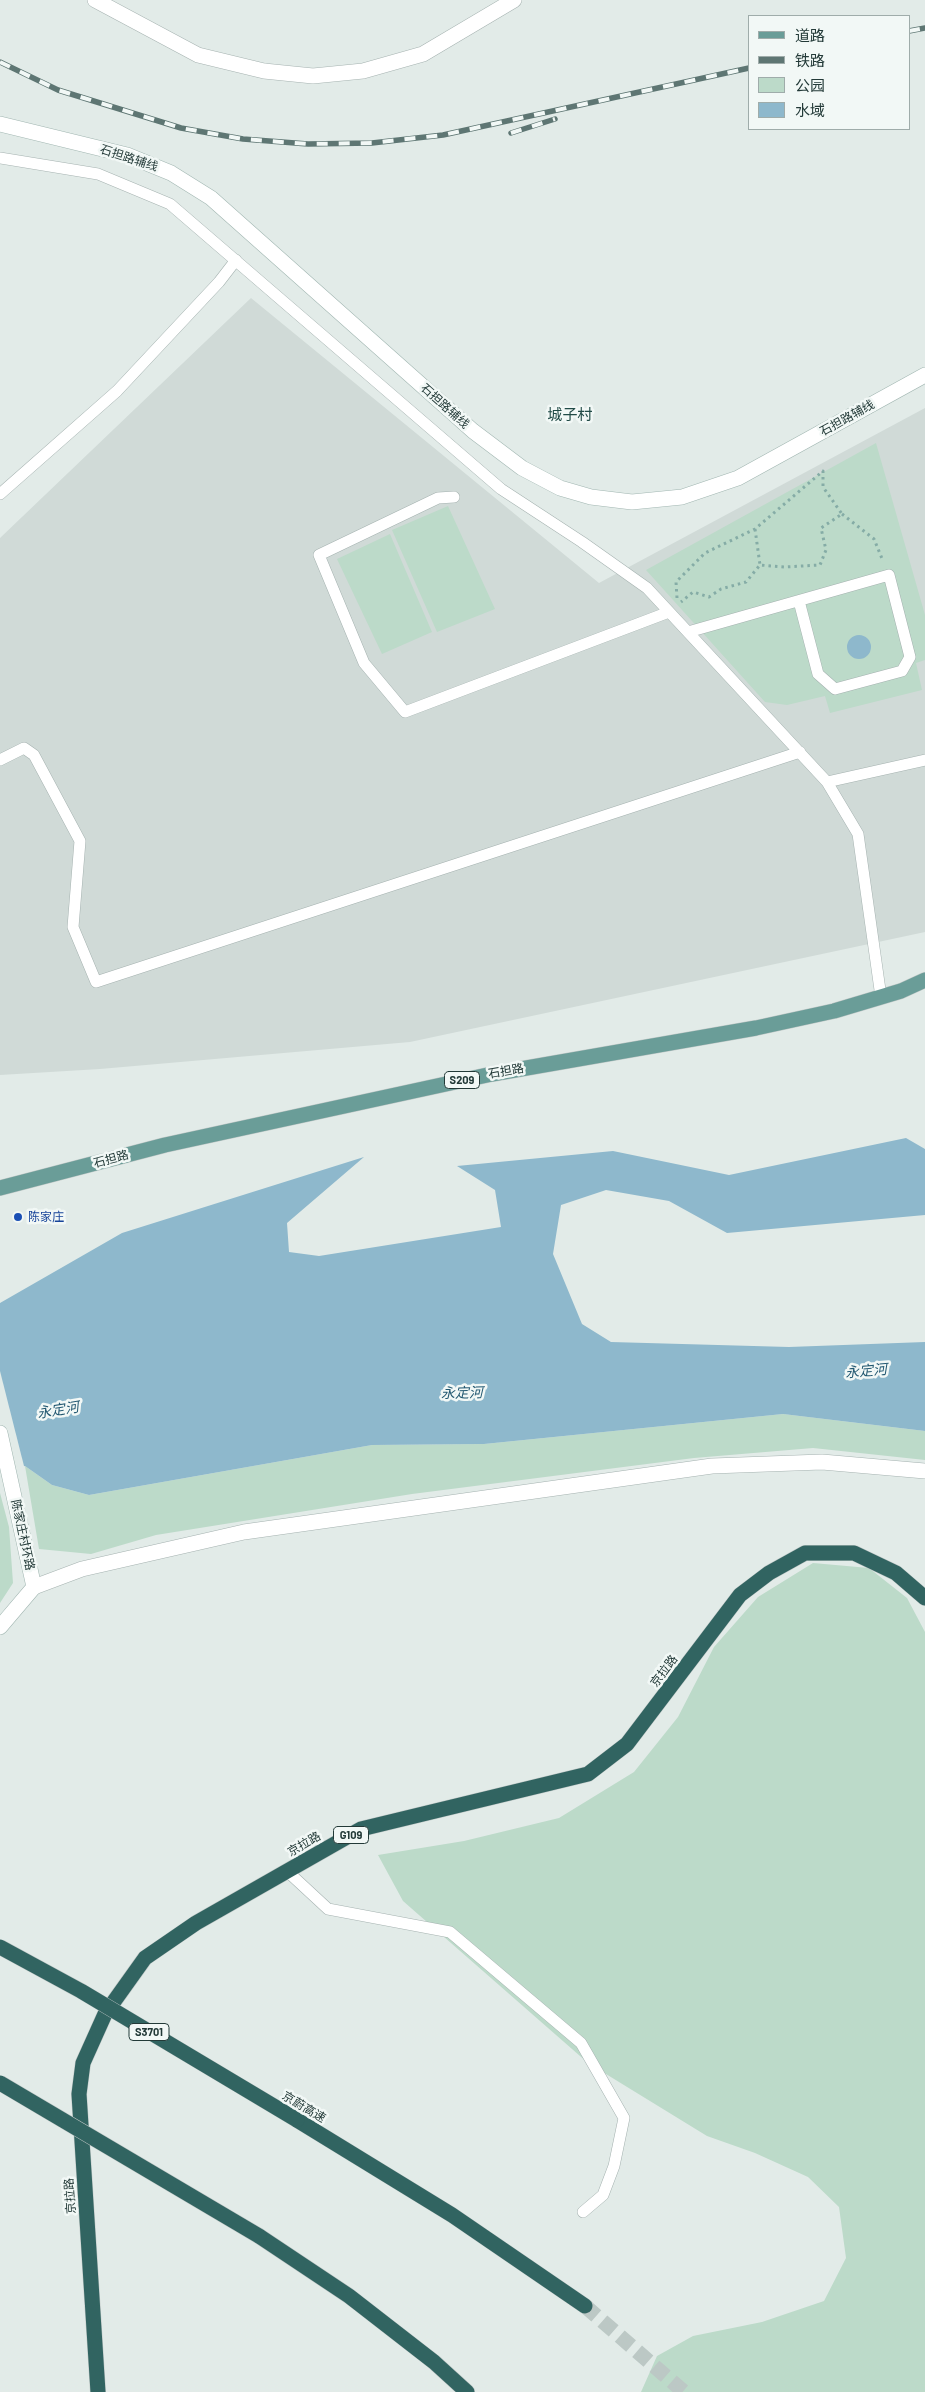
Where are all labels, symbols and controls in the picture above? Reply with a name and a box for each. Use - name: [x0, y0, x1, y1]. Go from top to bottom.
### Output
- legend: [748, 15, 910, 130]
- text: 道路: [795, 26, 825, 44]
- text: 铁路: [795, 51, 825, 69]
- text: 公园: [795, 76, 825, 94]
- text: 水域: [795, 101, 825, 119]
- street label: 石担路辅线: [98, 142, 160, 174]
- street label: 石担路辅线: [418, 381, 472, 431]
- street label: 石担路辅线: [817, 397, 877, 439]
- district label: 城子村: [548, 406, 592, 424]
- street label: 石担路: [487, 1061, 525, 1081]
- road number: S209: [444, 1072, 480, 1088]
- street label: 石担路: [92, 1147, 130, 1171]
- place label: 陈家庄: [28, 1210, 64, 1224]
- marker: 陈家庄: [12, 1211, 24, 1223]
- water label: 永定河: [844, 1361, 888, 1381]
- water label: 永定河: [441, 1384, 483, 1402]
- water label: 永定河: [36, 1398, 80, 1422]
- street label: 陈家庄村环路: [8, 1498, 38, 1572]
- street label: 京拉路: [647, 1652, 681, 1690]
- road number: G109: [334, 1826, 368, 1844]
- street label: 京拉路: [285, 1829, 323, 1859]
- road number: S3701: [129, 2024, 169, 2040]
- street label: 京蔚高速: [280, 2088, 328, 2126]
- street label: 京拉路: [62, 2178, 78, 2214]

